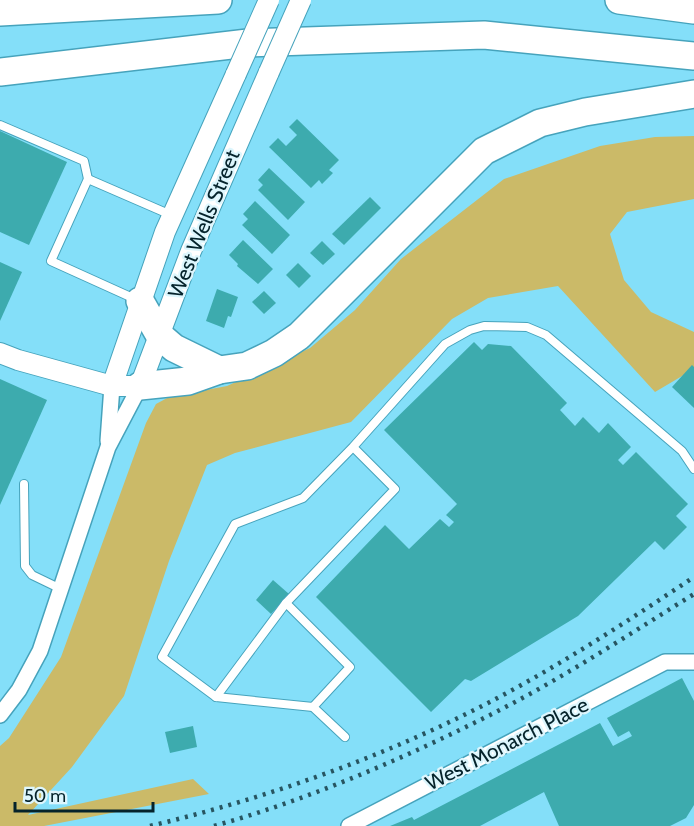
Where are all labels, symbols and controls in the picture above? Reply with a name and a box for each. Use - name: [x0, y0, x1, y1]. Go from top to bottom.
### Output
- street label: West Wells Street: [162, 146, 245, 301]
- street label: West Monarch Place: [421, 692, 593, 795]
- scale bar: [15, 775, 153, 813]
- text: 50 m: [24, 785, 66, 807]

